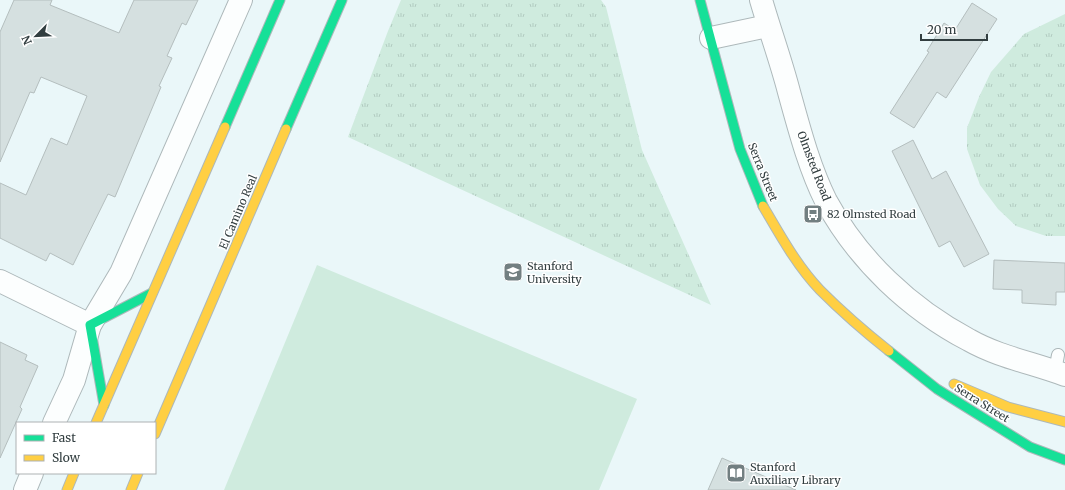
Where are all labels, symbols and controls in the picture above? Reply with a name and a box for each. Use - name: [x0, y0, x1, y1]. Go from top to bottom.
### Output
- north arrow: [16, 16, 56, 56]
- scale bar: [921, 16, 987, 42]
- text: 20 m: [927, 22, 956, 37]
- text: N: [19, 33, 35, 47]
- street label: Olmsted Road: [794, 129, 834, 203]
- street label: Serra Street: [745, 141, 781, 204]
- street label: El Camino Real: [216, 172, 260, 251]
- bus stop icon: 82 Olmsted Road: [802, 203, 824, 225]
- place label: 82 Olmsted Road: [827, 207, 916, 221]
- place label: Stanford University: [527, 259, 582, 286]
- school or university icon: Stanford University: [502, 261, 524, 283]
- street label: Serra Street: [952, 381, 1013, 426]
- legend: [16, 422, 156, 474]
- text: Fast: [52, 430, 76, 445]
- text: Slow: [52, 450, 81, 465]
- place label: Stanford Auxiliary Library: [749, 460, 841, 487]
- library icon: Stanford Auxiliary Library: [725, 462, 747, 484]

